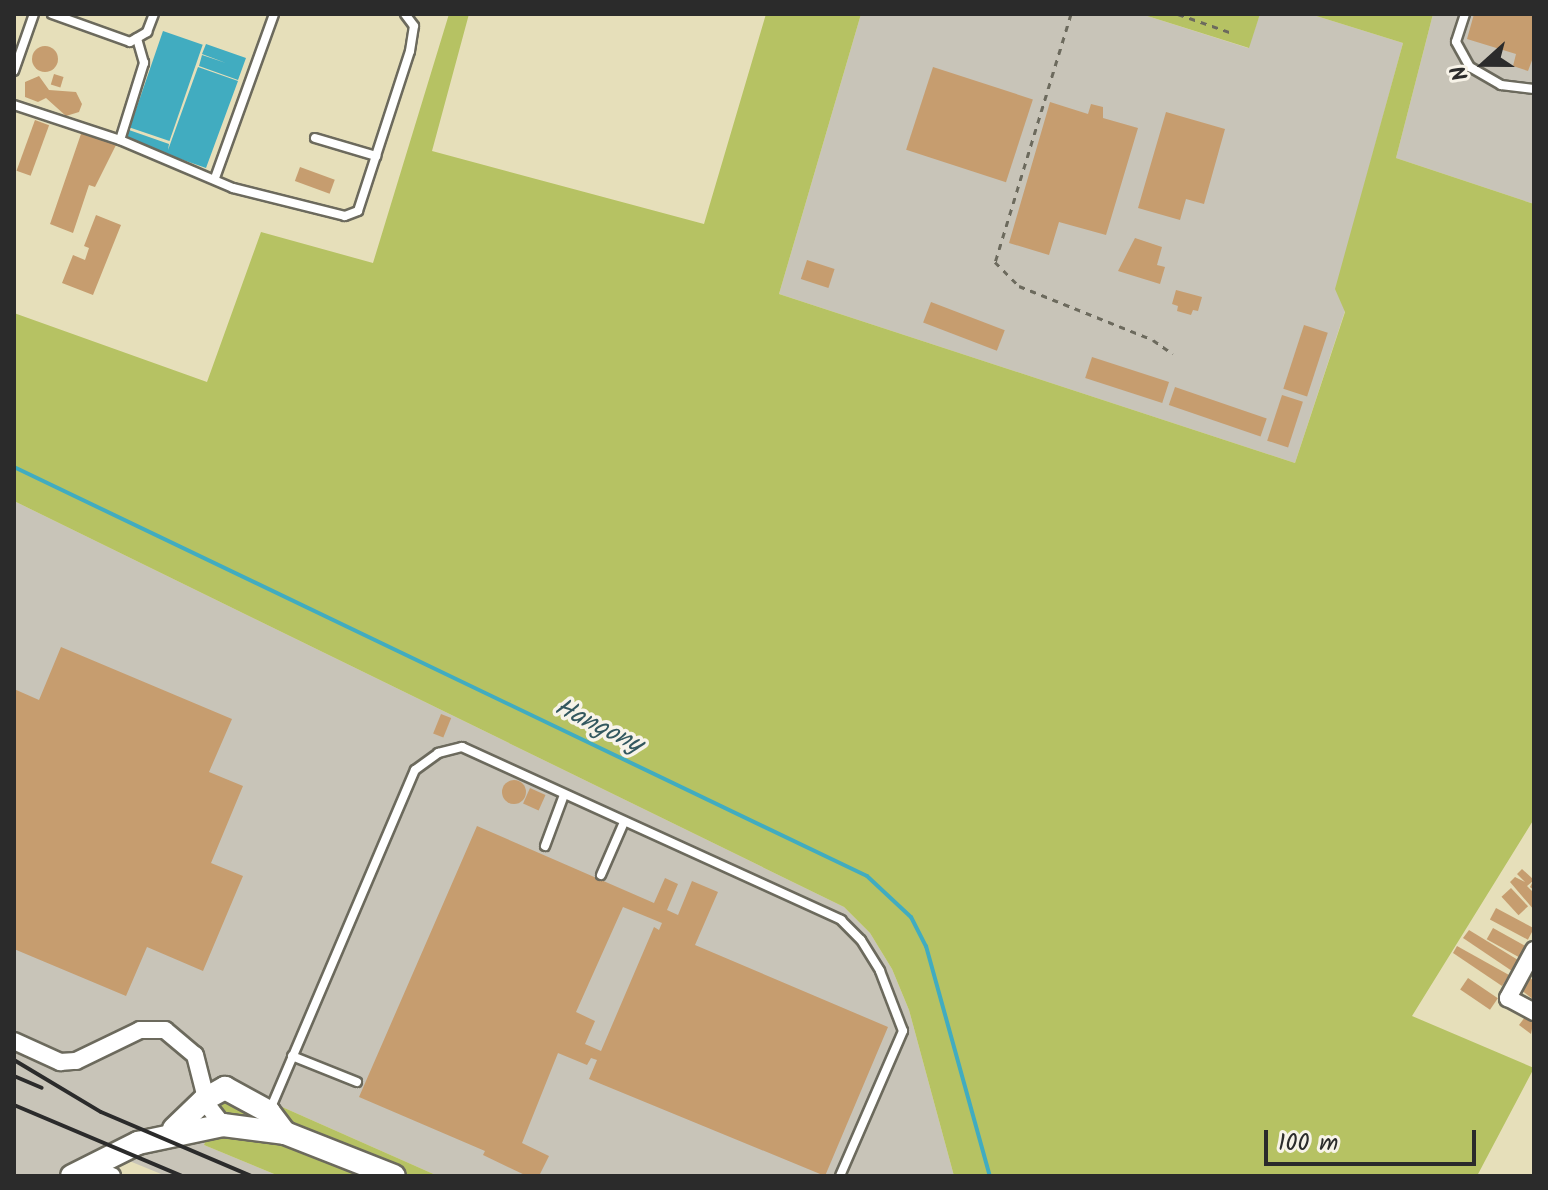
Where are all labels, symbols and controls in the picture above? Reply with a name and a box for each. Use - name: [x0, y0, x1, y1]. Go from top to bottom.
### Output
- north arrow: [1444, 24, 1524, 104]
- text: N: [1442, 60, 1480, 86]
- water label: Hangony: [549, 692, 647, 762]
- scale bar: [1268, 1114, 1480, 1164]
- text: 100 m: [1278, 1124, 1338, 1163]

